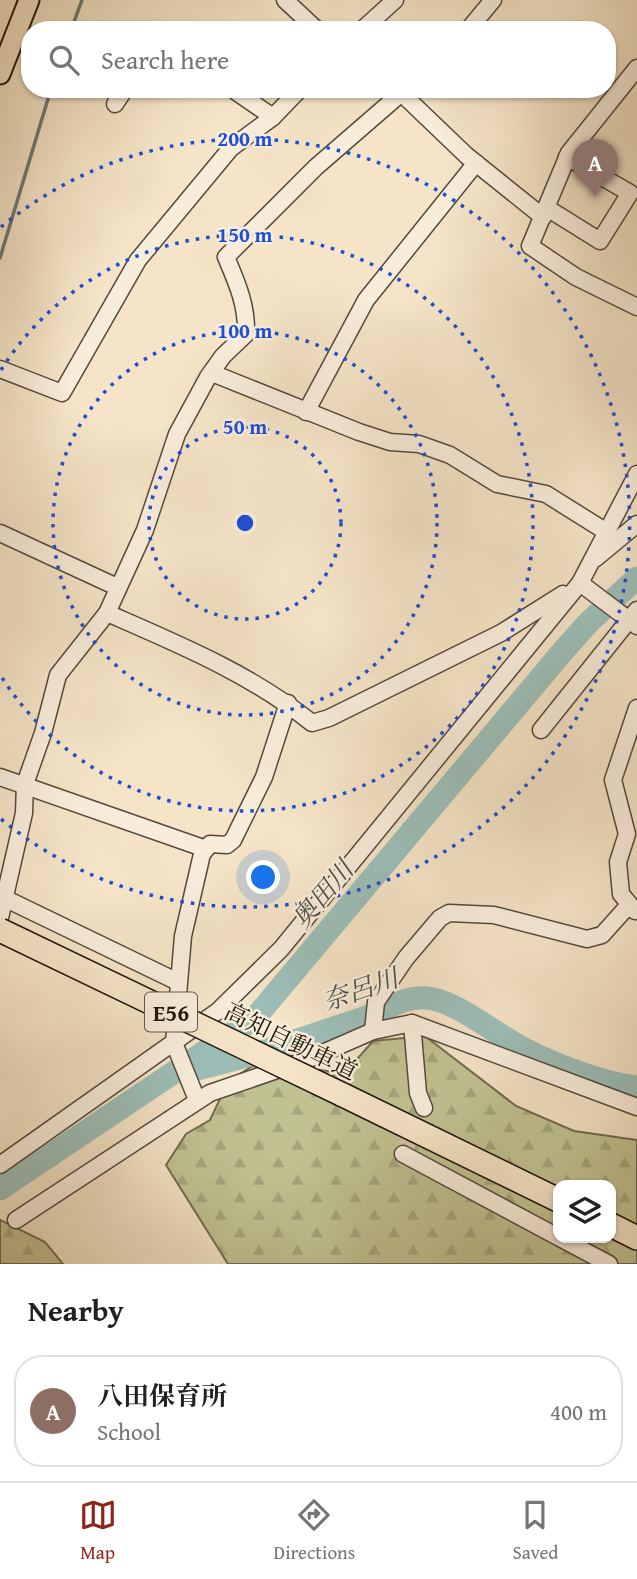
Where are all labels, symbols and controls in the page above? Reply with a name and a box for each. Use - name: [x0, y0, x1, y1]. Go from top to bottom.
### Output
- search box: [21, 21, 616, 98]
- text: Search here: [101, 40, 229, 79]
- icon: search: [45, 41, 83, 79]
- text: 200 m: [217, 123, 273, 154]
- pin: A: [572, 139, 618, 197]
- text: 150 m: [217, 219, 273, 250]
- text: 100 m: [217, 315, 273, 346]
- text: 50 m: [223, 411, 267, 442]
- centre of rings: [233, 511, 257, 535]
- water label: 奥田川: [282, 849, 364, 936]
- your location: [246, 860, 280, 894]
- water label: 奈呂川: [317, 957, 406, 1020]
- road number: E56: [145, 993, 197, 1032]
- street label: 高知自動車道: [219, 994, 363, 1088]
- map controls: [553, 1180, 616, 1243]
- button: layers: [553, 1180, 616, 1243]
- text: Nearby: [28, 1288, 124, 1332]
- text: 八田保育所: [97, 1376, 227, 1415]
- text: A: [46, 1395, 60, 1428]
- text: 400 m: [550, 1395, 607, 1428]
- text: School: [97, 1415, 161, 1448]
- tab: Map: [79, 1496, 117, 1566]
- tab: Directions: [274, 1496, 355, 1566]
- tab: Saved: [512, 1496, 558, 1566]

